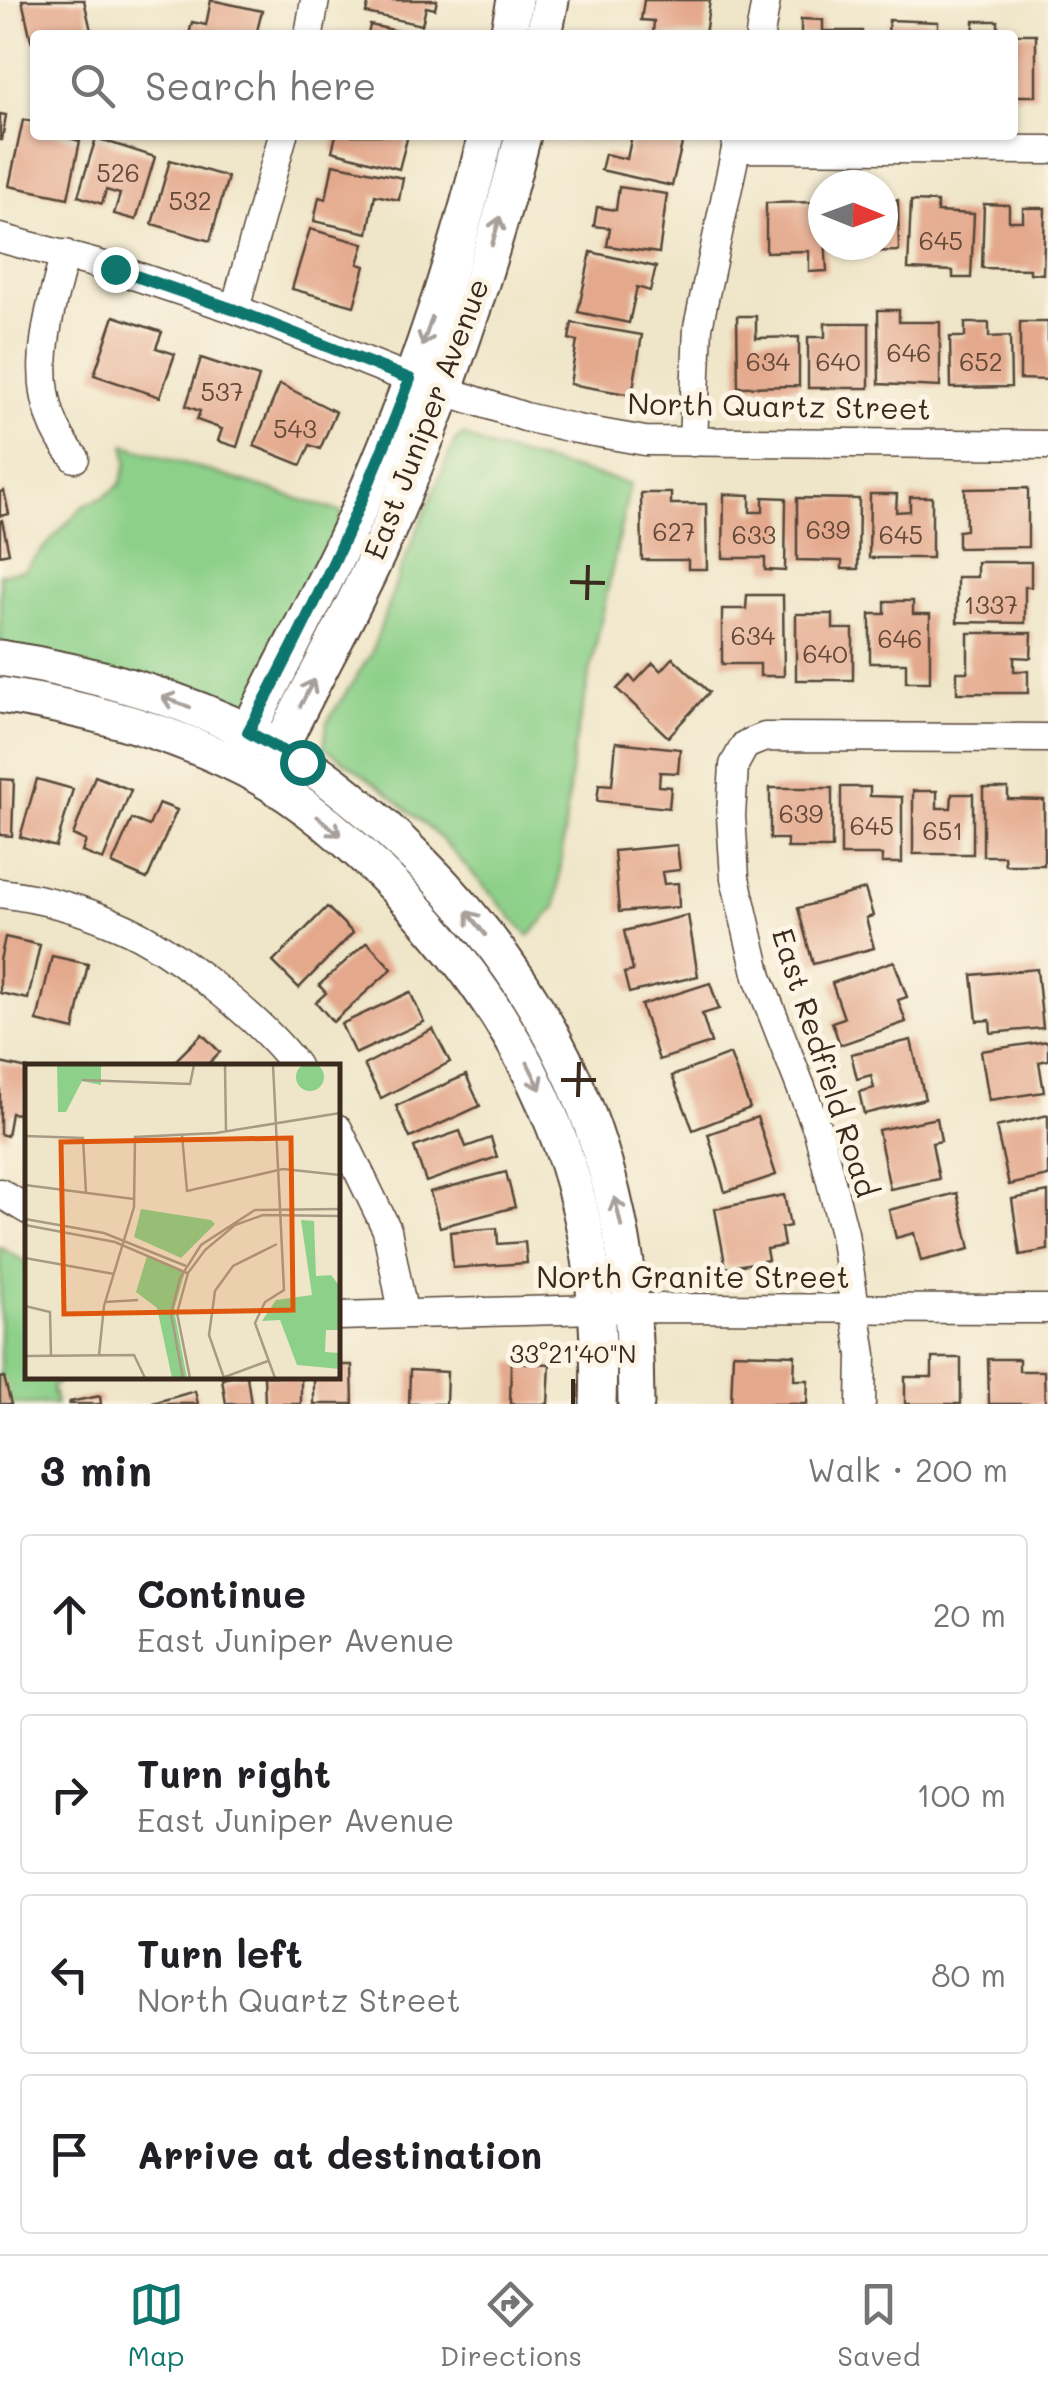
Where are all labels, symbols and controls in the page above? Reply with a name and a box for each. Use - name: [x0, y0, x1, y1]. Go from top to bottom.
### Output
- search box: [30, 30, 1018, 140]
- icon: search: [65, 58, 120, 113]
- text: Search here: [145, 60, 376, 110]
- house number: 526: [96, 156, 140, 188]
- north arrow: [808, 170, 898, 260]
- house number: 532: [168, 184, 212, 216]
- one-way arrow: [488, 216, 506, 247]
- house number: 645: [919, 224, 963, 256]
- route end: [93, 247, 139, 293]
- street label: East Juniper Avenue: [353, 272, 497, 564]
- one-way arrow: [416, 315, 434, 347]
- house number: 646: [887, 336, 931, 368]
- house number: 634: [746, 345, 791, 377]
- house number: 640: [815, 345, 861, 377]
- house number: 652: [959, 345, 1003, 377]
- house number: 537: [200, 375, 244, 407]
- street label: North Quartz Street: [627, 382, 931, 428]
- house number: 543: [273, 412, 317, 444]
- house number: 639: [806, 513, 850, 545]
- house number: 627: [653, 515, 695, 547]
- house number: 633: [732, 518, 776, 550]
- house number: 645: [879, 518, 923, 550]
- house number: 1337: [964, 588, 1018, 620]
- house number: 634: [731, 619, 776, 651]
- house number: 646: [878, 622, 922, 654]
- house number: 640: [802, 637, 848, 669]
- one-way arrow: [298, 678, 317, 708]
- one-way arrow: [162, 692, 193, 710]
- route start: [280, 740, 326, 786]
- house number: 639: [779, 797, 823, 829]
- house number: 645: [850, 809, 894, 841]
- house number: 651: [923, 814, 963, 846]
- one-way arrow: [315, 815, 341, 837]
- one-way arrow: [465, 911, 487, 937]
- street label: East Redfield Road: [764, 923, 888, 1202]
- one-way arrow: [525, 1060, 544, 1090]
- inset map: [25, 1064, 340, 1379]
- one-way arrow: [608, 1197, 626, 1229]
- street label: North Granite Street: [536, 1256, 850, 1296]
- text: 33°21'40"N: [510, 1337, 636, 1369]
- text: 3 min: [40, 1442, 152, 1497]
- text: Walk · 200 m: [807, 1448, 1008, 1490]
- text: Continue: [137, 1568, 306, 1618]
- icon: ahead: [42, 1587, 97, 1642]
- text: 20 m: [933, 1593, 1006, 1635]
- text: East Juniper Avenue: [137, 1618, 454, 1660]
- text: Turn right: [137, 1748, 331, 1798]
- icon: right: [42, 1767, 97, 1822]
- text: 100 m: [916, 1773, 1006, 1815]
- text: East Juniper Avenue: [137, 1798, 454, 1840]
- text: Turn left: [137, 1928, 303, 1978]
- icon: left: [42, 1947, 97, 2002]
- text: 80 m: [931, 1953, 1006, 1995]
- text: North Quartz Street: [137, 1978, 461, 2020]
- icon: arrive: [42, 2127, 97, 2182]
- text: Arrive at destination: [137, 2129, 542, 2179]
- tab: Map: [128, 2277, 185, 2373]
- tab: Directions: [440, 2277, 582, 2373]
- tab: Saved: [837, 2277, 920, 2373]

